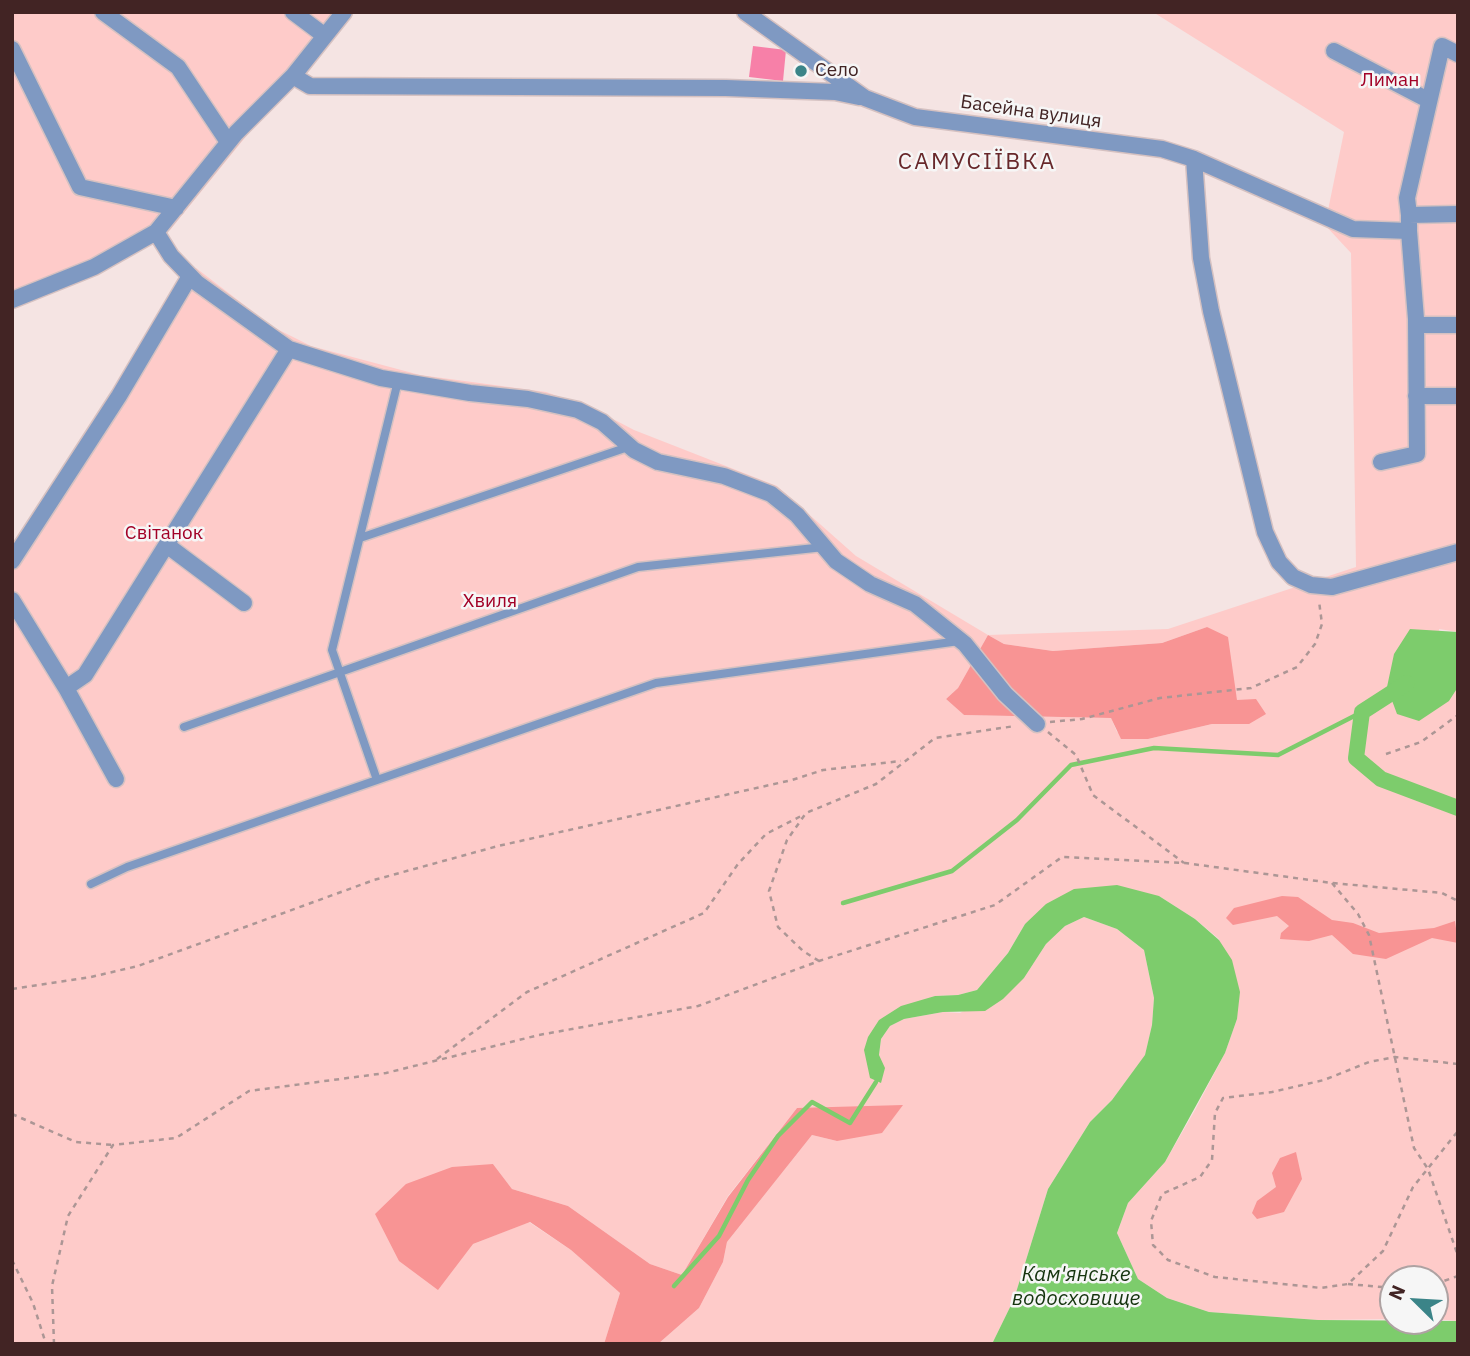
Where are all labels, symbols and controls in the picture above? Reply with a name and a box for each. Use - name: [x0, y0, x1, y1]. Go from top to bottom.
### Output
- place label: Село: [815, 60, 859, 82]
- marker: Село: [793, 63, 809, 79]
- park label: Лиман: [1361, 70, 1419, 92]
- street label: Басейна вулиця: [959, 91, 1103, 133]
- district label: САМУСІЇВКА: [899, 148, 1055, 176]
- park label: Світанок: [125, 523, 203, 545]
- park label: Хвиля: [463, 591, 517, 613]
- water label: Кам'янське водосховище: [1012, 1262, 1140, 1312]
- north arrow: [1379, 1265, 1449, 1335]
- text: N: [1383, 1281, 1410, 1303]

